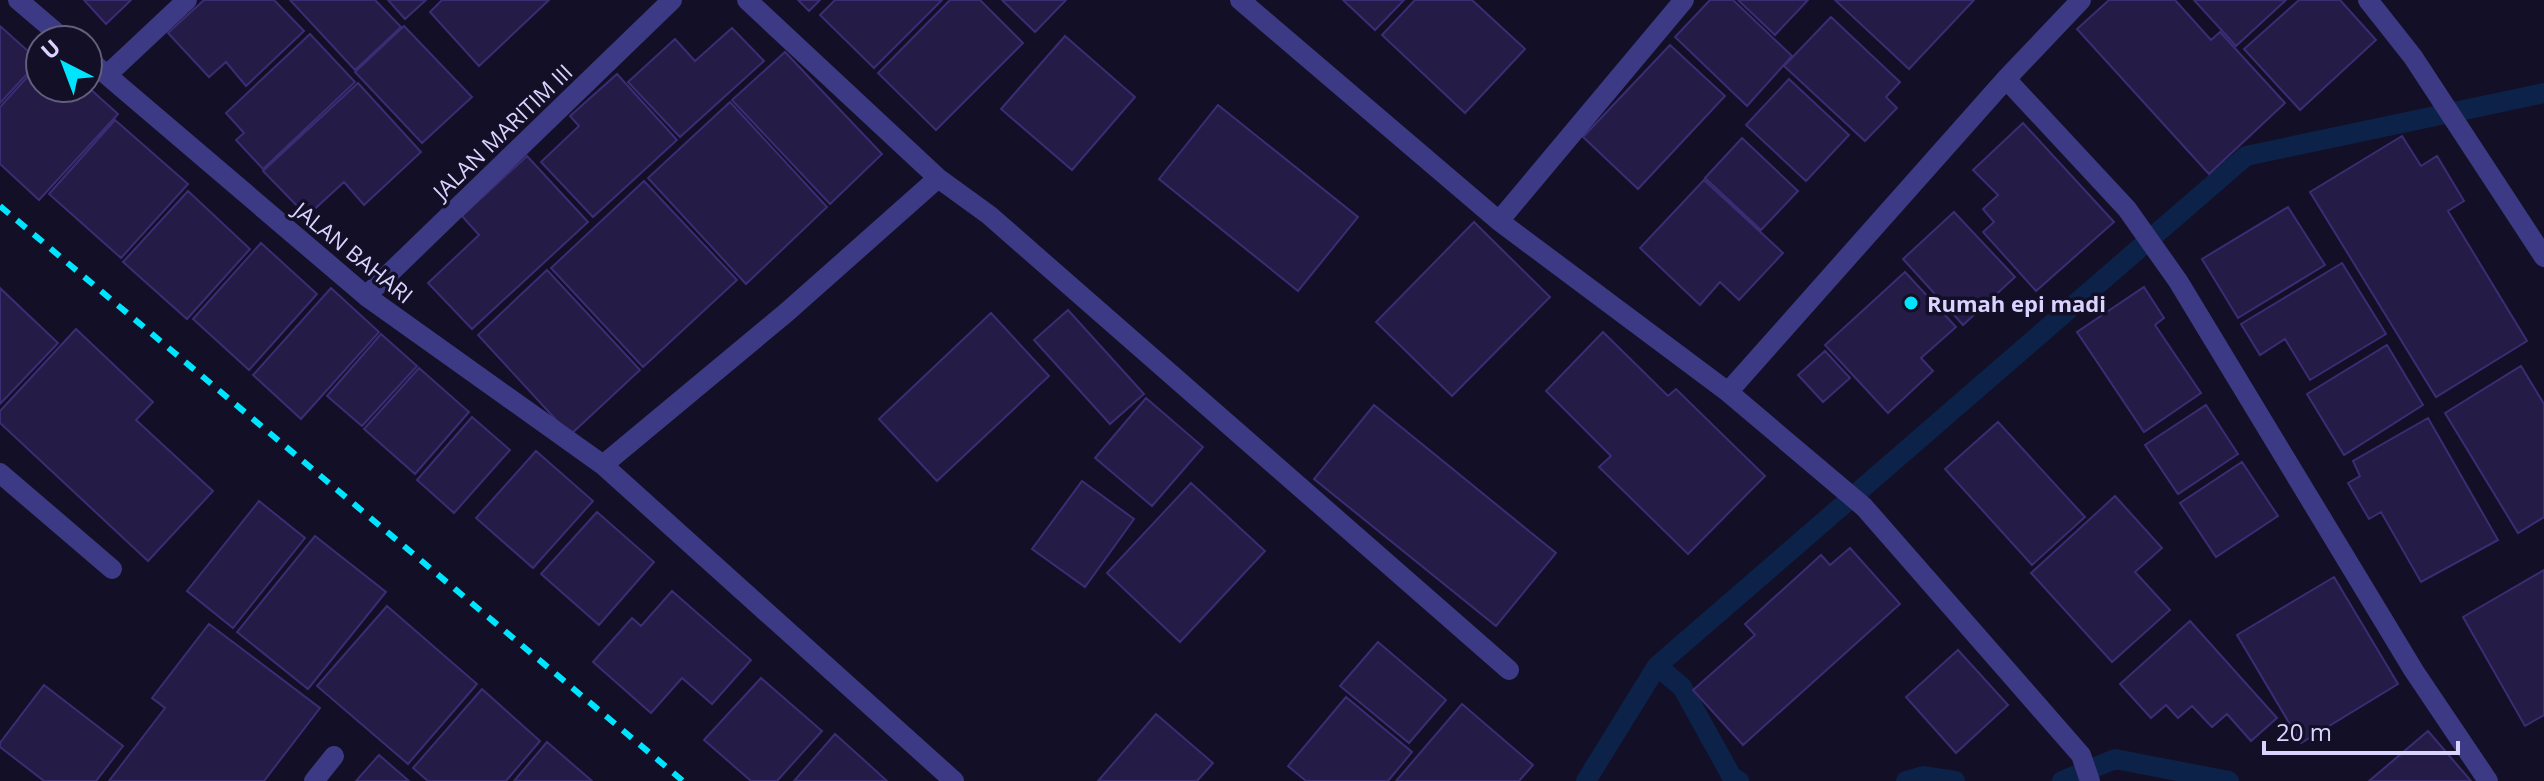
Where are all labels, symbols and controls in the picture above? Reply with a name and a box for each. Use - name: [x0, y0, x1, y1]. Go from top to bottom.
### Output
- north arrow: [24, 24, 104, 104]
- text: U: [34, 32, 66, 65]
- street label: JALAN MARITIM III: [424, 57, 578, 207]
- street label: JALAN BAHARI: [286, 193, 420, 309]
- place label: Rumah epi madi: [1927, 288, 2106, 318]
- marker: Rumah epi madi: [1902, 294, 1920, 312]
- scale bar: [2264, 705, 2458, 755]
- text: 20 m: [2276, 715, 2332, 748]

